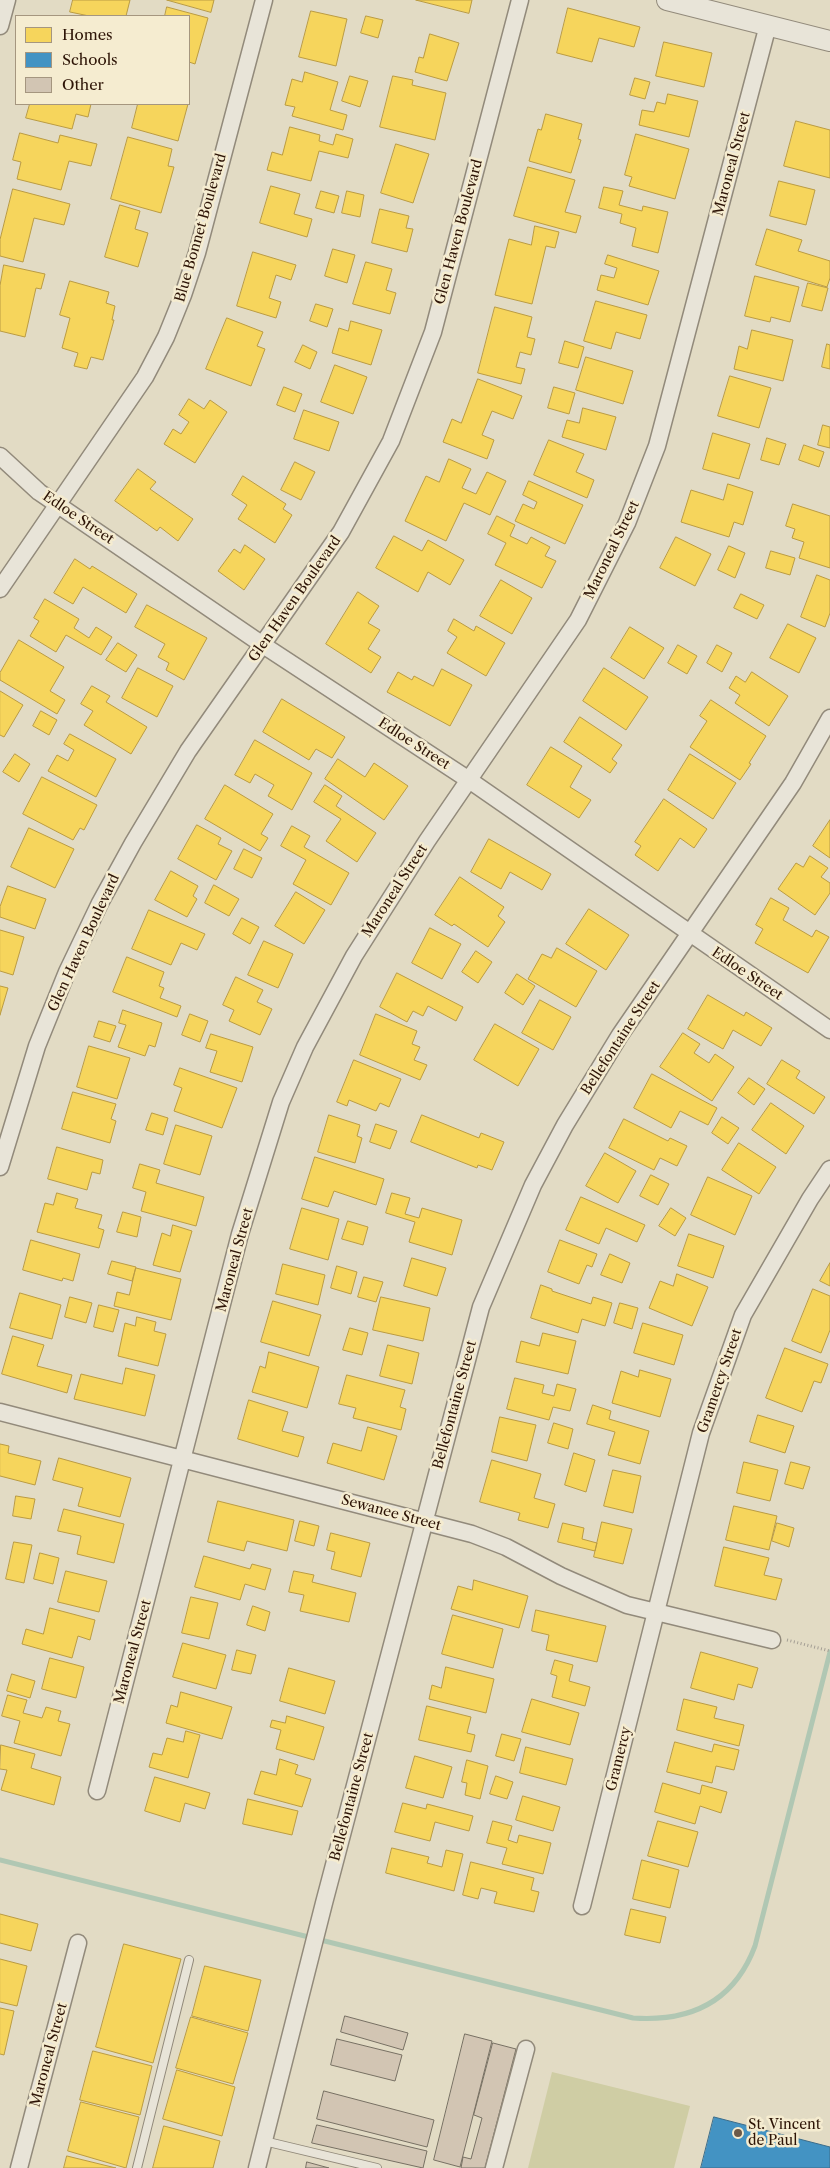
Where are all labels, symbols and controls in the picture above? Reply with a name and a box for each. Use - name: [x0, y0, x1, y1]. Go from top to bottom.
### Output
- legend: [15, 15, 190, 105]
- text: Homes: [62, 25, 113, 44]
- text: Schools: [62, 50, 118, 69]
- text: Other: [62, 75, 104, 94]
- street label: Maroneal Street: [710, 110, 754, 218]
- street label: Blue Bonnet Boulevard: [172, 152, 230, 304]
- street label: Glen Haven Boulevard: [432, 158, 486, 306]
- street label: Edloe Street: [39, 488, 117, 548]
- street label: Maroneal Street: [581, 498, 643, 602]
- street label: Glen Haven Boulevard: [245, 533, 345, 665]
- street label: Edloe Street: [375, 715, 453, 773]
- street label: Maroneal Street: [359, 841, 431, 941]
- street label: Glen Haven Boulevard: [45, 872, 123, 1014]
- street label: Edloe Street: [708, 944, 786, 1004]
- street label: Bellefontaine Street: [578, 978, 664, 1098]
- street label: Maroneal Street: [213, 1206, 257, 1314]
- street label: Gramercy Street: [694, 1327, 746, 1435]
- street label: Bellefontaine Street: [430, 1339, 480, 1471]
- street label: Sewanee Street: [339, 1492, 443, 1534]
- street label: Maroneal Street: [111, 1598, 155, 1706]
- street label: Gramercy: [603, 1725, 635, 1793]
- street label: Bellefontaine Street: [327, 1731, 377, 1863]
- street label: Maroneal Street: [27, 2001, 71, 2109]
- place label: St. Vincent de Paul: [748, 2117, 821, 2150]
- marker: St. Vincent de Paul: [732, 2127, 744, 2139]

